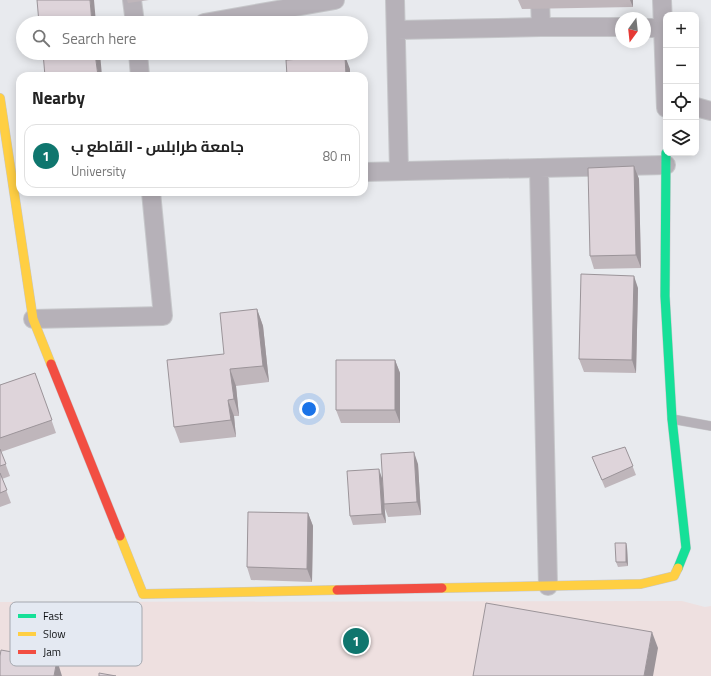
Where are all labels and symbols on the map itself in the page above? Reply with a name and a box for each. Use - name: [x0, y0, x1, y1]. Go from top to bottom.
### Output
- north arrow: [615, 12, 651, 48]
- your location: [299, 399, 319, 419]
- legend: [10, 602, 142, 666]
- text: Fast: [43, 608, 63, 624]
- text: Slow: [43, 626, 66, 642]
- pin: 1: [343, 626, 369, 656]
- text: Jam: [43, 644, 61, 660]

